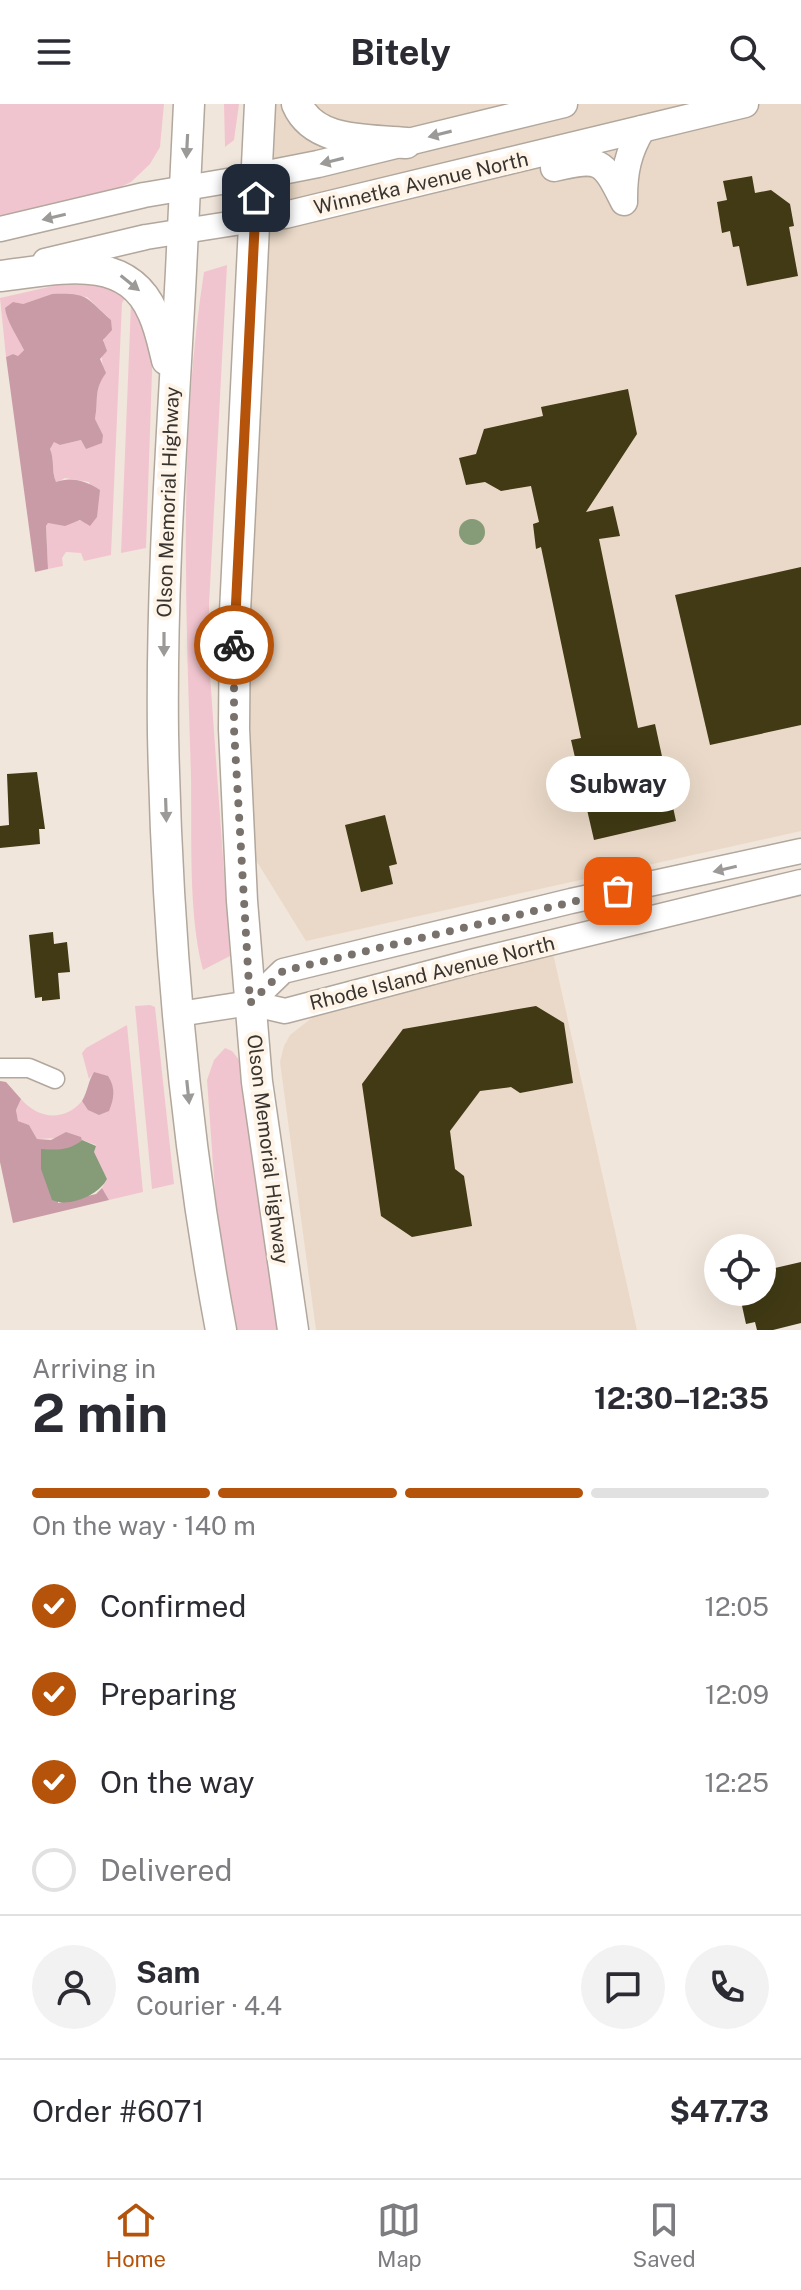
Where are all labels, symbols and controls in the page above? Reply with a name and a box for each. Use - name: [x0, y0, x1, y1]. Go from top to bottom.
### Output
- icon: menu: [32, 30, 76, 74]
- icon: search: [725, 30, 769, 74]
- text: Bitely: [350, 31, 451, 73]
- one-way arrow: [428, 129, 453, 141]
- one-way arrow: [180, 134, 193, 159]
- street label: Winnetka Avenue North: [311, 147, 531, 219]
- one-way arrow: [319, 155, 344, 168]
- pin: [222, 164, 290, 232]
- icon: home: [234, 176, 278, 220]
- one-way arrow: [41, 211, 66, 224]
- one-way arrow: [119, 274, 139, 291]
- street label: Olson Memorial Highway: [152, 386, 184, 618]
- courier: [194, 605, 274, 685]
- icon: bike: [212, 623, 256, 667]
- one-way arrow: [158, 632, 170, 657]
- callout: Subway: [546, 755, 690, 811]
- text: Subway: [569, 768, 667, 799]
- one-way arrow: [159, 798, 172, 823]
- pin: [584, 857, 652, 925]
- one-way arrow: [712, 863, 737, 876]
- icon: bag: [596, 869, 640, 913]
- street label: Rhode Island Avenue North: [307, 931, 557, 1015]
- street label: Olson Memorial Highway: [242, 1033, 294, 1265]
- one-way arrow: [181, 1080, 194, 1105]
- map controls: [704, 1234, 776, 1306]
- button: locate: [704, 1234, 776, 1306]
- text: Arriving in: [32, 1353, 156, 1384]
- text: 12:30–12:35: [594, 1380, 769, 1416]
- text: 2 min: [32, 1383, 168, 1444]
- text: On the way · 140 m: [32, 1510, 256, 1541]
- icon: check: [32, 1584, 76, 1628]
- text: Confirmed: [100, 1588, 246, 1624]
- text: 12:05: [704, 1591, 769, 1622]
- icon: check: [32, 1672, 76, 1716]
- text: Preparing: [100, 1676, 237, 1712]
- text: 12:09: [705, 1679, 769, 1710]
- icon: check: [32, 1760, 76, 1804]
- text: On the way: [100, 1764, 254, 1800]
- text: 12:25: [704, 1767, 769, 1798]
- text: Delivered: [100, 1852, 232, 1888]
- button: person: [32, 1945, 116, 2029]
- button: chat: [581, 1945, 665, 2029]
- button: phone: [685, 1945, 769, 2029]
- text: Sam: [136, 1954, 200, 1990]
- text: Courier · 4.4: [136, 1990, 282, 2021]
- text: Order #6071: [32, 2093, 204, 2129]
- text: $47.73: [669, 2093, 769, 2129]
- tab: Home: [105, 2198, 166, 2272]
- tab: Map: [377, 2198, 422, 2272]
- tab: Saved: [633, 2198, 696, 2272]

